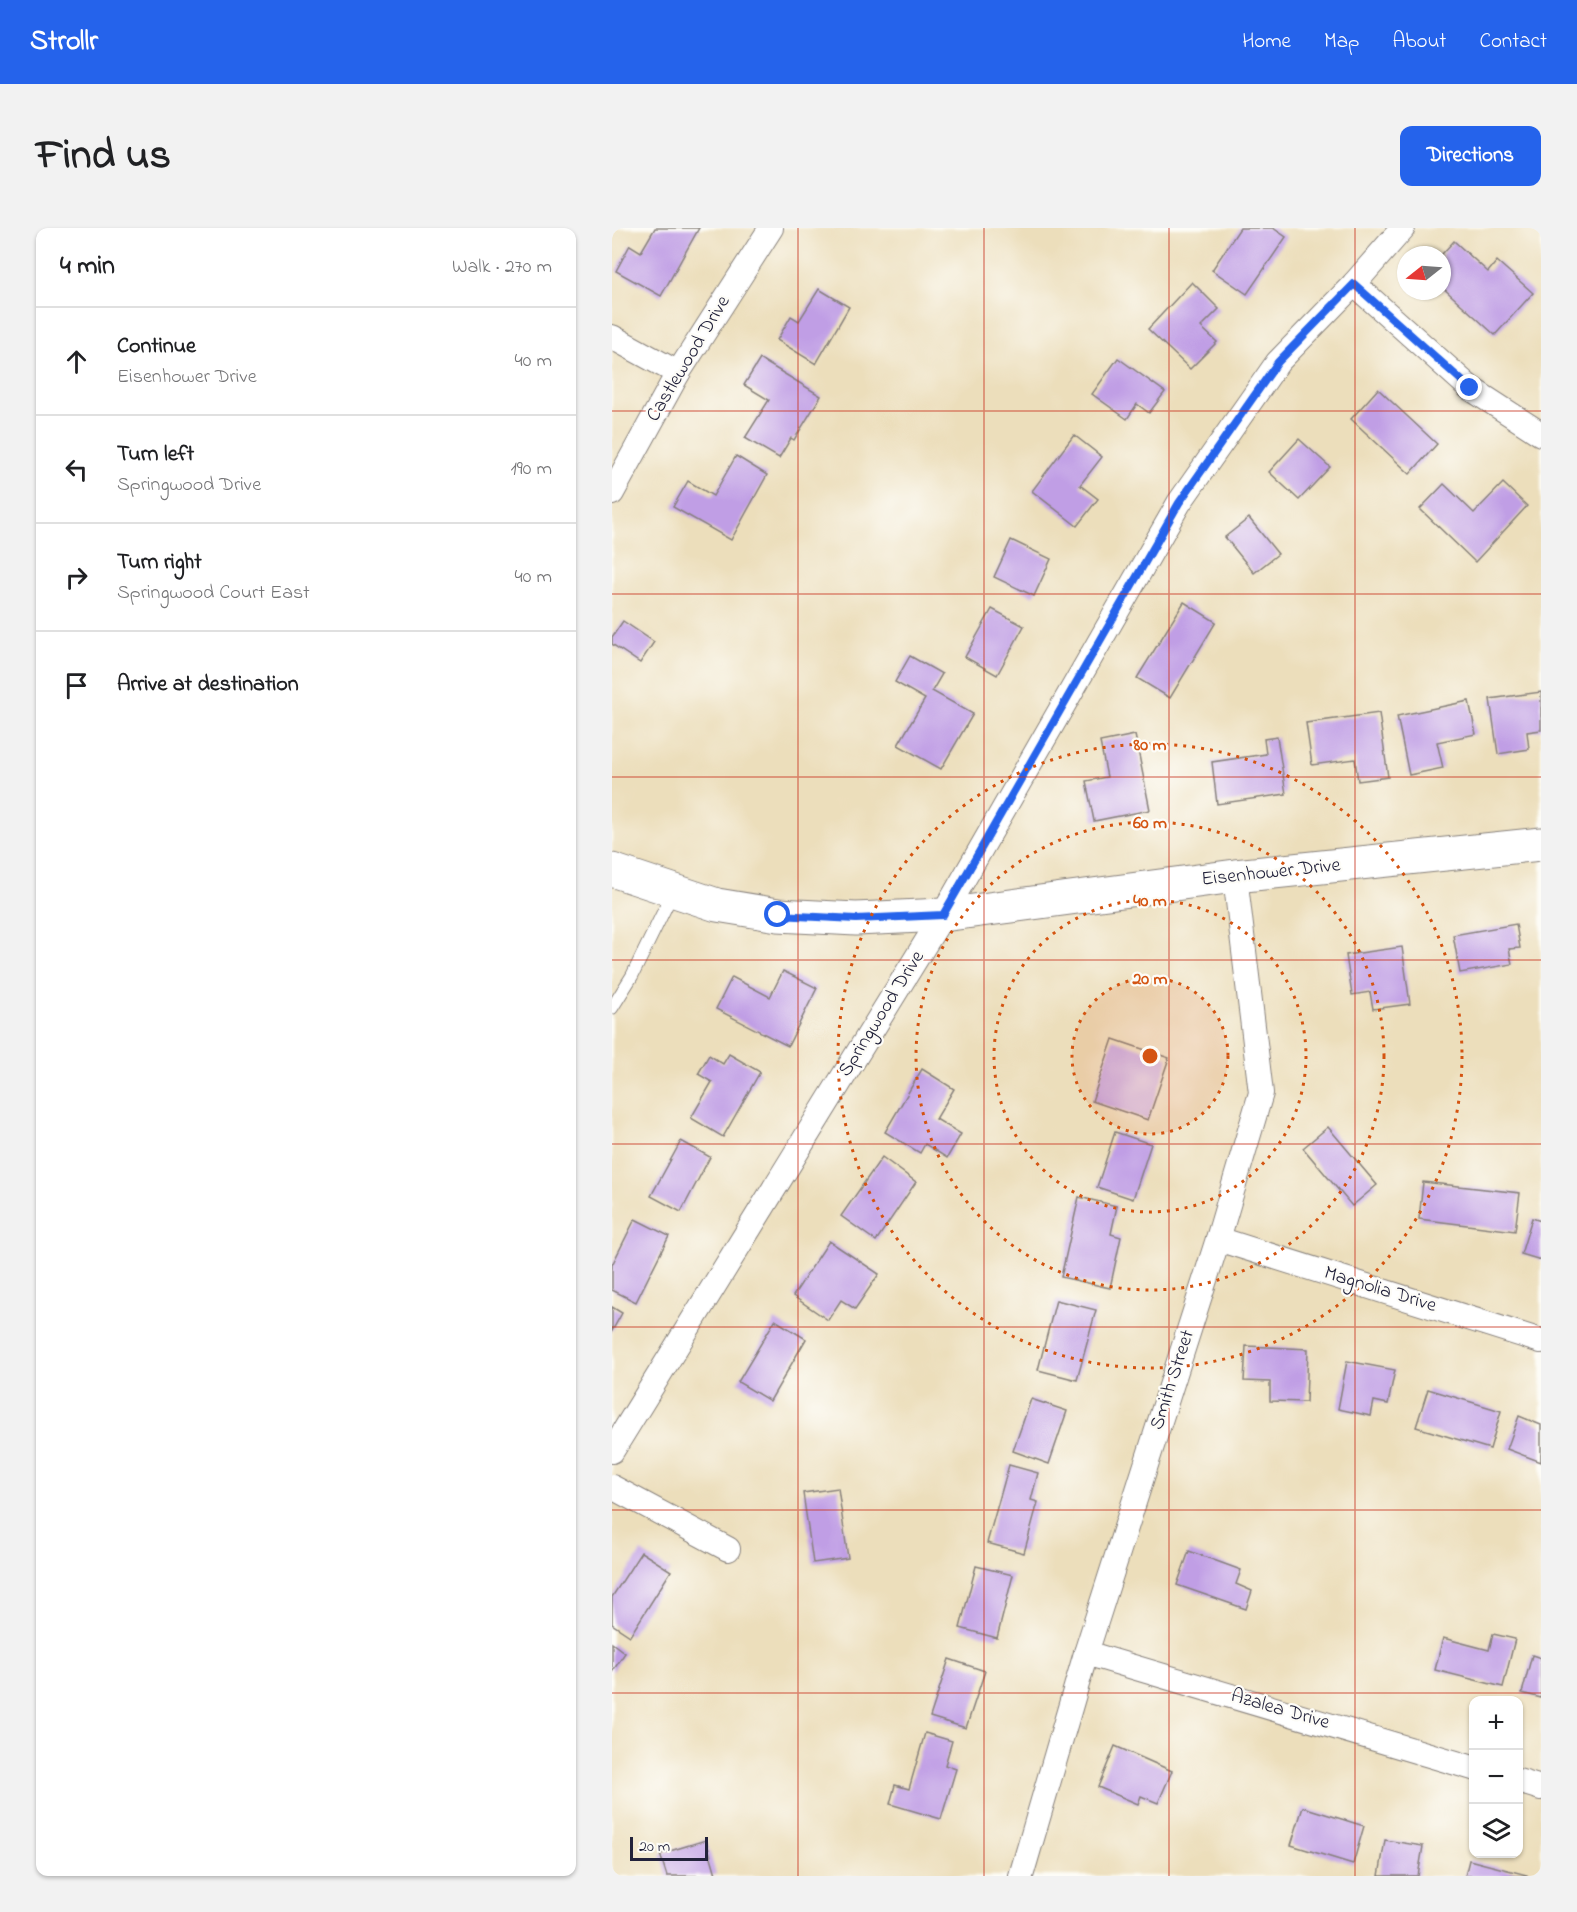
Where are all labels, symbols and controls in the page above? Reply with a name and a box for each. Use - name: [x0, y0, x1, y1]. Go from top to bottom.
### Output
- text: Strollr: [30, 22, 98, 63]
- text: Home: [1242, 27, 1291, 57]
- text: Map: [1324, 27, 1359, 57]
- text: About: [1392, 27, 1446, 57]
- text: Contact: [1479, 27, 1547, 57]
- text: Find us: [36, 126, 171, 187]
- button: Directions: [1400, 126, 1541, 186]
- north arrow: [1397, 246, 1451, 300]
- text: 4 min: [60, 248, 115, 286]
- text: Walk · 270 m: [452, 253, 552, 282]
- street label: Castlewood Drive: [640, 290, 738, 428]
- text: Continue: [117, 331, 196, 363]
- icon: ahead: [60, 345, 93, 378]
- text: 40 m: [515, 347, 552, 376]
- text: Eisenhower Drive: [117, 363, 257, 392]
- route end: [1456, 374, 1482, 400]
- text: Turn left: [117, 439, 194, 471]
- icon: left: [60, 453, 93, 486]
- text: 190 m: [510, 455, 552, 484]
- text: Springwood Drive: [117, 471, 261, 500]
- text: Turn right: [117, 547, 202, 579]
- icon: right: [60, 561, 93, 594]
- text: 40 m: [515, 563, 552, 592]
- text: Springwood Court East: [117, 579, 310, 608]
- icon: arrive: [60, 669, 93, 702]
- text: Arrive at destination: [117, 669, 299, 701]
- text: 80 m: [1133, 733, 1167, 759]
- text: 60 m: [1133, 811, 1167, 837]
- street label: Eisenhower Drive: [1200, 851, 1342, 895]
- text: 40 m: [1133, 889, 1167, 915]
- route start: [764, 901, 790, 927]
- street label: Springwood Drive: [832, 945, 933, 1083]
- text: 20 m: [1131, 967, 1168, 993]
- centre of rings: [1140, 1046, 1160, 1066]
- street label: Magnolia Drive: [1320, 1259, 1440, 1322]
- street label: Smith Street: [1143, 1326, 1203, 1434]
- street label: Azalea Drive: [1227, 1682, 1333, 1738]
- map controls: [1469, 1696, 1523, 1858]
- button: +: [1469, 1696, 1523, 1750]
- button: −: [1469, 1750, 1523, 1804]
- button: layers: [1469, 1804, 1523, 1858]
- scale bar: [630, 1834, 708, 1862]
- text: 20 m: [639, 1835, 670, 1859]

